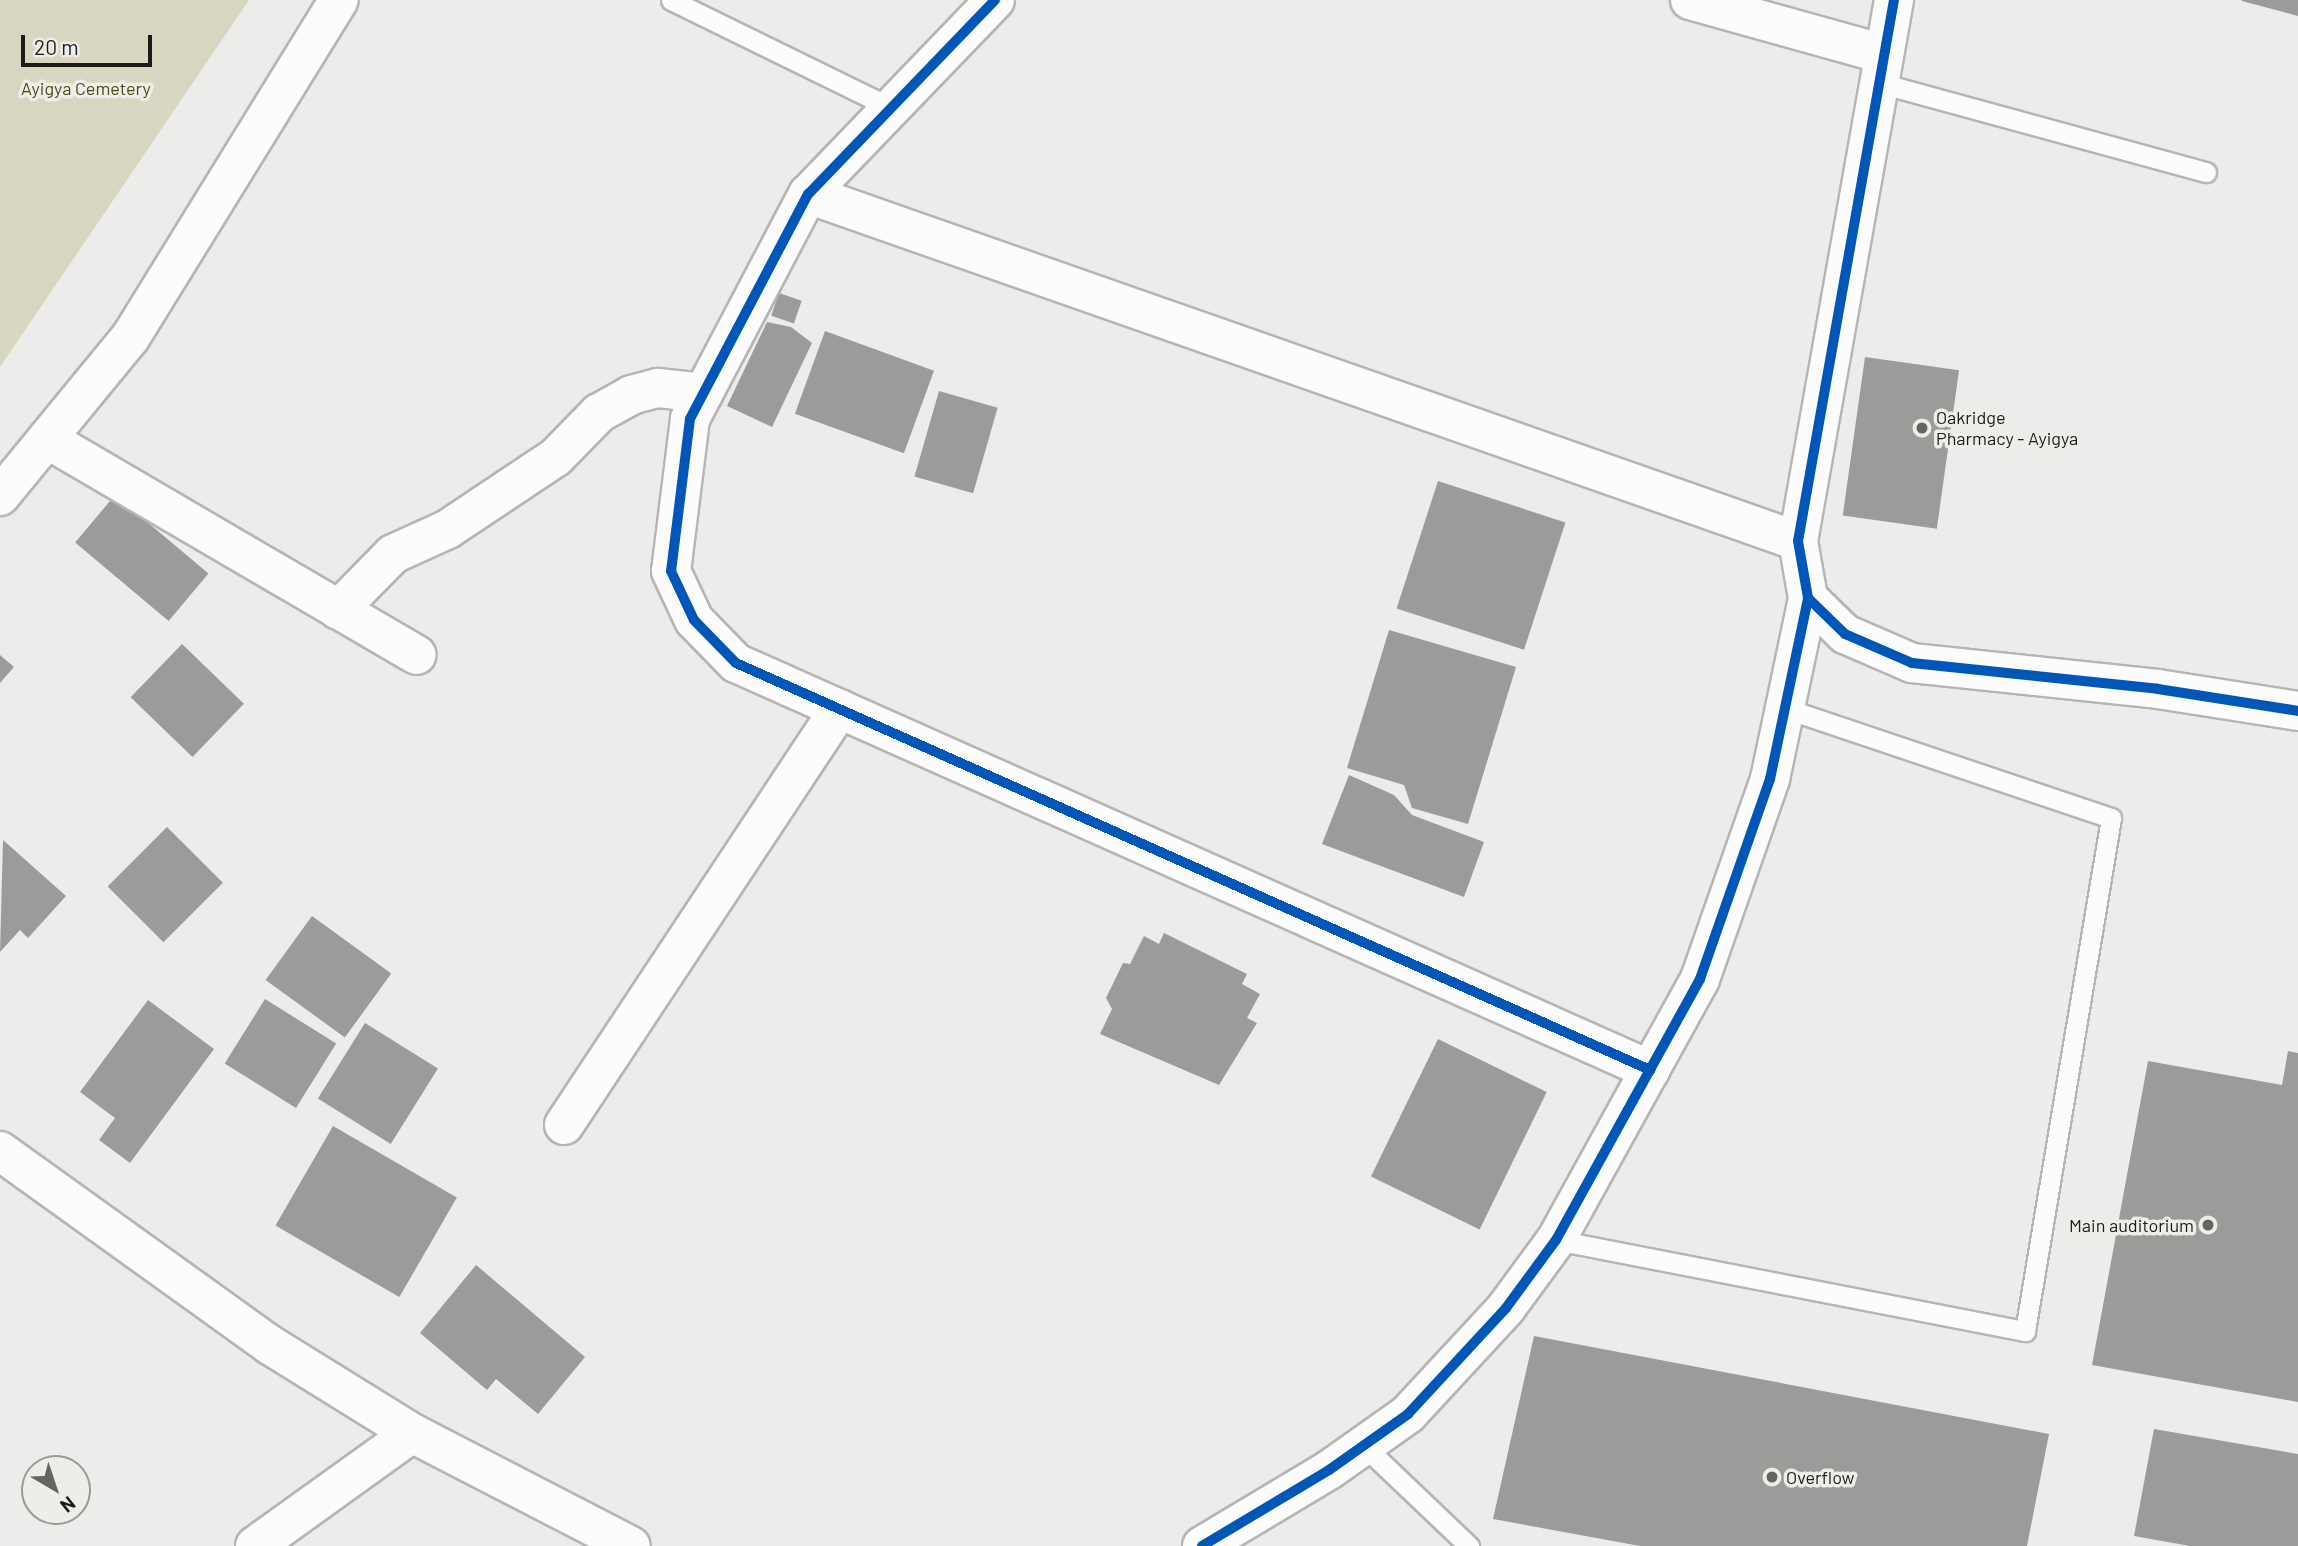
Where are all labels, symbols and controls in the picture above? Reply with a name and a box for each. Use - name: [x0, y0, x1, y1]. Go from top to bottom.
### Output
- scale bar: [24, 21, 156, 65]
- text: 20 m: [34, 34, 79, 59]
- park label: Ayigya Cemetery: [21, 77, 151, 99]
- place label: Oakridge Pharmacy - Ayigya: [1936, 407, 2078, 450]
- marker: Oakridge Pharmacy - Ayigya: [1914, 420, 1930, 436]
- place label: Main auditorium: [2069, 1214, 2194, 1236]
- marker: Main auditorium: [2200, 1217, 2216, 1233]
- north arrow: [21, 1455, 91, 1525]
- place label: Overflow: [1786, 1466, 1855, 1488]
- marker: Overflow: [1764, 1469, 1780, 1485]
- text: N: [56, 1492, 80, 1518]

